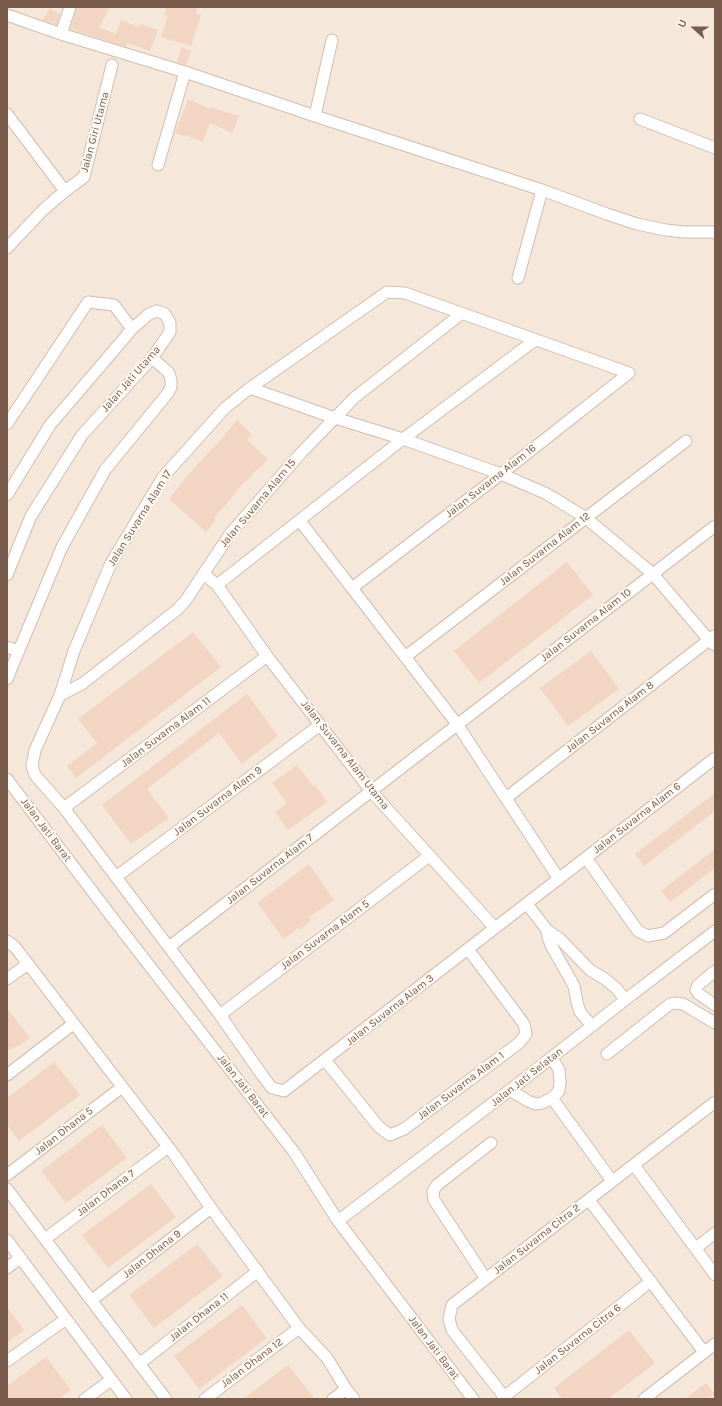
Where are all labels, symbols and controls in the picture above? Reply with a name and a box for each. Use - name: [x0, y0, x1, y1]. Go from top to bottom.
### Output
- north arrow: [674, 8, 714, 48]
- text: U: [675, 18, 690, 29]
- street label: Jalan Giri Utama: [78, 90, 112, 174]
- street label: Jalan Jati Utama: [99, 343, 163, 415]
- street label: Jalan Suvarna Alam 16: [443, 442, 539, 520]
- street label: Jalan Suvarna Alam 15: [217, 456, 299, 550]
- street label: Jalan Suvarna Alam 17: [105, 468, 175, 568]
- street label: Jalan Suvarna Alam 12: [497, 509, 593, 589]
- street label: Jalan Suvarna Alam 10: [538, 585, 634, 665]
- street label: Jalan Suvarna Alam 8: [563, 678, 657, 756]
- street label: Jalan Suvarna Alam 11: [119, 694, 213, 770]
- street label: Jalan Suvarna Alam Utama: [298, 698, 392, 812]
- street label: Jalan Suvarna Alam 9: [171, 763, 265, 839]
- street label: Jalan Suvarna Alam 6: [590, 780, 684, 856]
- street label: Jalan Jati Barat: [18, 795, 74, 865]
- street label: Jalan Suvarna Alam 7: [224, 831, 316, 907]
- street label: Jalan Suvarna Alam 5: [278, 897, 372, 973]
- street label: Jalan Suvarna Alam 3: [343, 972, 437, 1048]
- street label: Jalan Jati Selatan: [488, 1045, 566, 1109]
- street label: Jalan Suvarna Alam 1: [415, 1049, 507, 1123]
- street label: Jalan Jati Barat: [214, 1052, 272, 1120]
- street label: Jalan Dhana 5: [32, 1104, 96, 1158]
- street label: Jalan Dhana 7: [74, 1167, 138, 1219]
- street label: Jalan Suvarna Citra 2: [491, 1201, 583, 1277]
- street label: Jalan Dhana 9: [120, 1227, 184, 1281]
- street label: Jalan Dhana 11: [167, 1290, 231, 1344]
- street label: Jalan Suvarna Citra 6: [532, 1301, 624, 1377]
- street label: Jalan Jati Barat: [406, 1313, 462, 1383]
- street label: Jalan Dhana 12: [218, 1335, 286, 1391]

